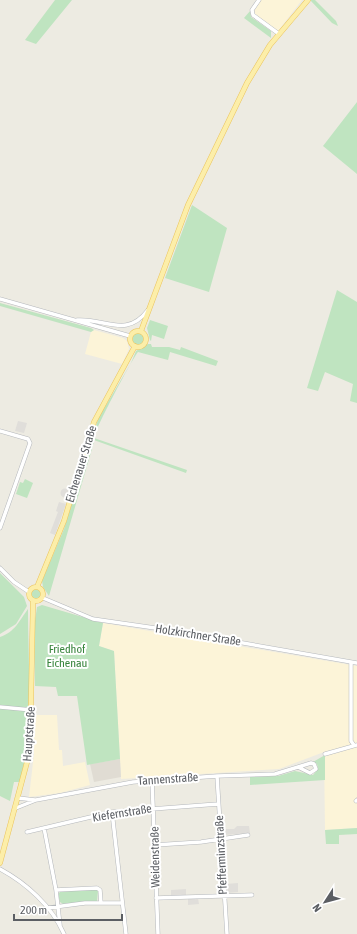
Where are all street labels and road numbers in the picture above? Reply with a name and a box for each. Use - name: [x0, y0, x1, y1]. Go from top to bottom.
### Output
- street label: Eichenauer Straße: [63, 424, 99, 504]
- street label: Holzkirchner Straße: [154, 621, 242, 649]
- street label: Hauptstraße: [20, 706, 38, 762]
- street label: Tannenstraße: [137, 770, 199, 788]
- street label: Kiefernstraße: [91, 801, 153, 825]
- street label: Pfefferminzstraße: [212, 815, 230, 895]
- street label: Weidenstraße: [147, 826, 163, 888]

